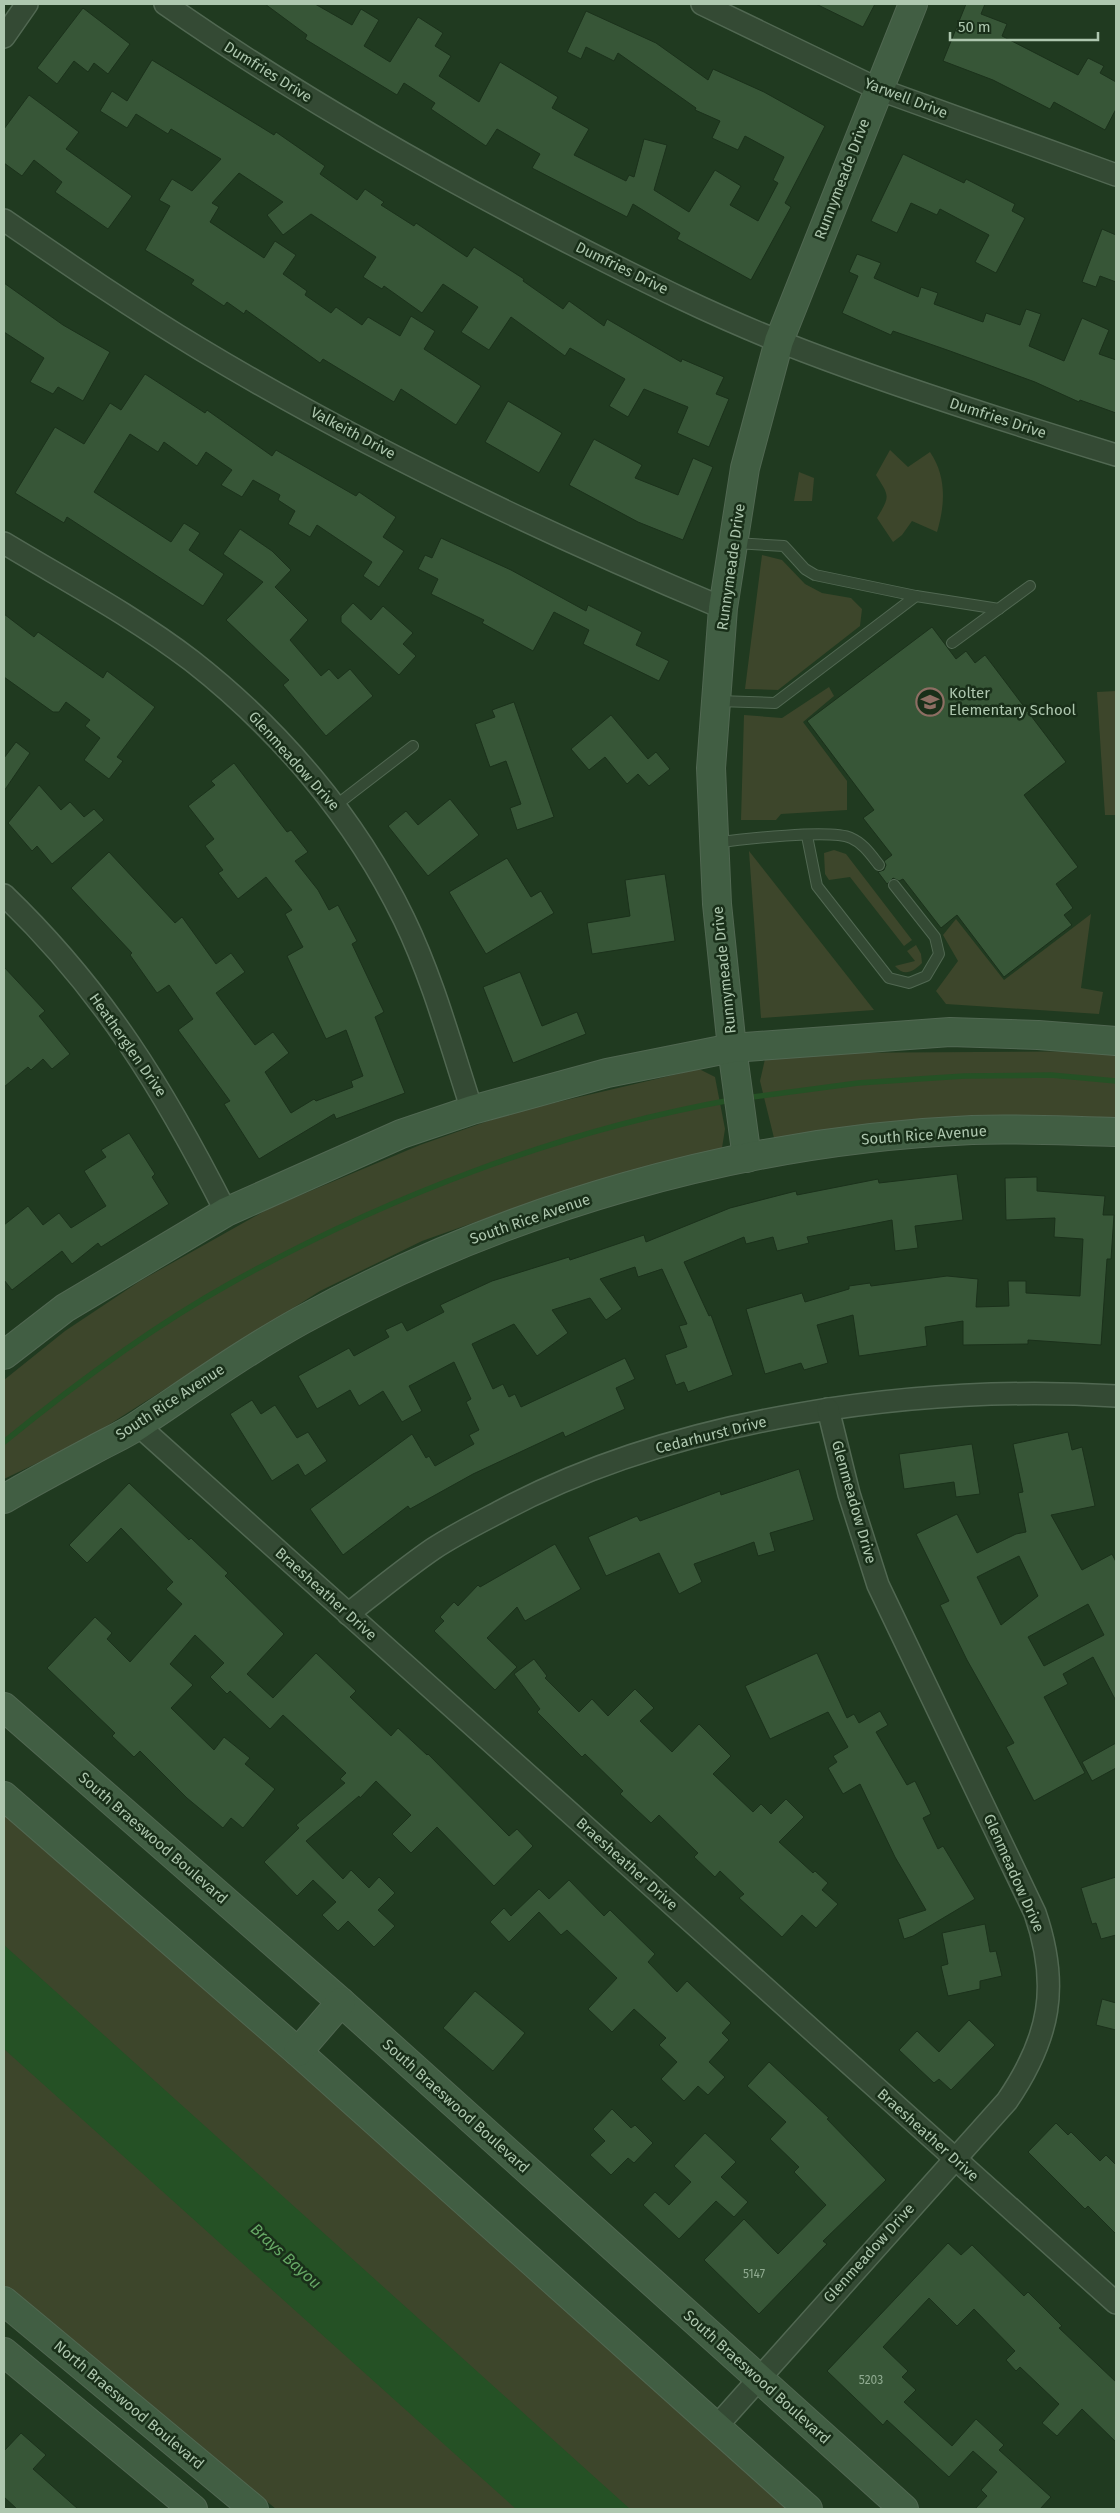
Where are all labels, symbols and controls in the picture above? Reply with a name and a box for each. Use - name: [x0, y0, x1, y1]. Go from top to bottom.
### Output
- scale bar: [950, 10, 1098, 42]
- text: 50 m: [958, 18, 991, 36]
- street label: Dumfries Drive: [221, 38, 315, 106]
- street label: Yarwell Drive: [862, 74, 950, 122]
- street label: Runnymeade Drive: [811, 116, 873, 242]
- street label: Dumfries Drive: [573, 238, 671, 298]
- street label: Dumfries Drive: [947, 394, 1049, 442]
- street label: Valkeith Drive: [308, 403, 398, 463]
- street label: Runnymeade Drive: [713, 502, 749, 632]
- place label: Kolter Elementary School: [949, 684, 1077, 719]
- school or university icon: Kolter Elementary School: [915, 687, 945, 717]
- street label: Glenmeadow Drive: [245, 708, 343, 814]
- street label: Runnymeade Drive: [708, 905, 740, 1035]
- street label: Heatherglen Drive: [85, 990, 171, 1100]
- street label: South Rice Avenue: [861, 1122, 987, 1148]
- street label: South Rice Avenue: [468, 1190, 592, 1248]
- street label: South Rice Avenue: [112, 1360, 228, 1444]
- street label: Cedarhurst Drive: [654, 1412, 768, 1458]
- street label: Glenmeadow Drive: [828, 1438, 880, 1566]
- street label: Braesheather Drive: [272, 1544, 380, 1644]
- street label: South Braeswood Boulevard: [75, 1768, 231, 1908]
- street label: Glenmeadow Drive: [980, 1811, 1048, 1935]
- street label: Braesheather Drive: [573, 1814, 681, 1914]
- street label: South Braeswood Boulevard: [379, 2035, 533, 2177]
- street label: Braesheather Drive: [874, 2085, 982, 2185]
- street label: Glenmeadow Drive: [820, 2200, 918, 2306]
- water label: Brays Bayou: [247, 2219, 325, 2293]
- house number: 5147: [743, 2267, 765, 2281]
- street label: South Braeswood Boulevard: [680, 2306, 834, 2448]
- street label: North Braeswood Boulevard: [50, 2337, 208, 2473]
- house number: 5203: [859, 2373, 883, 2387]

